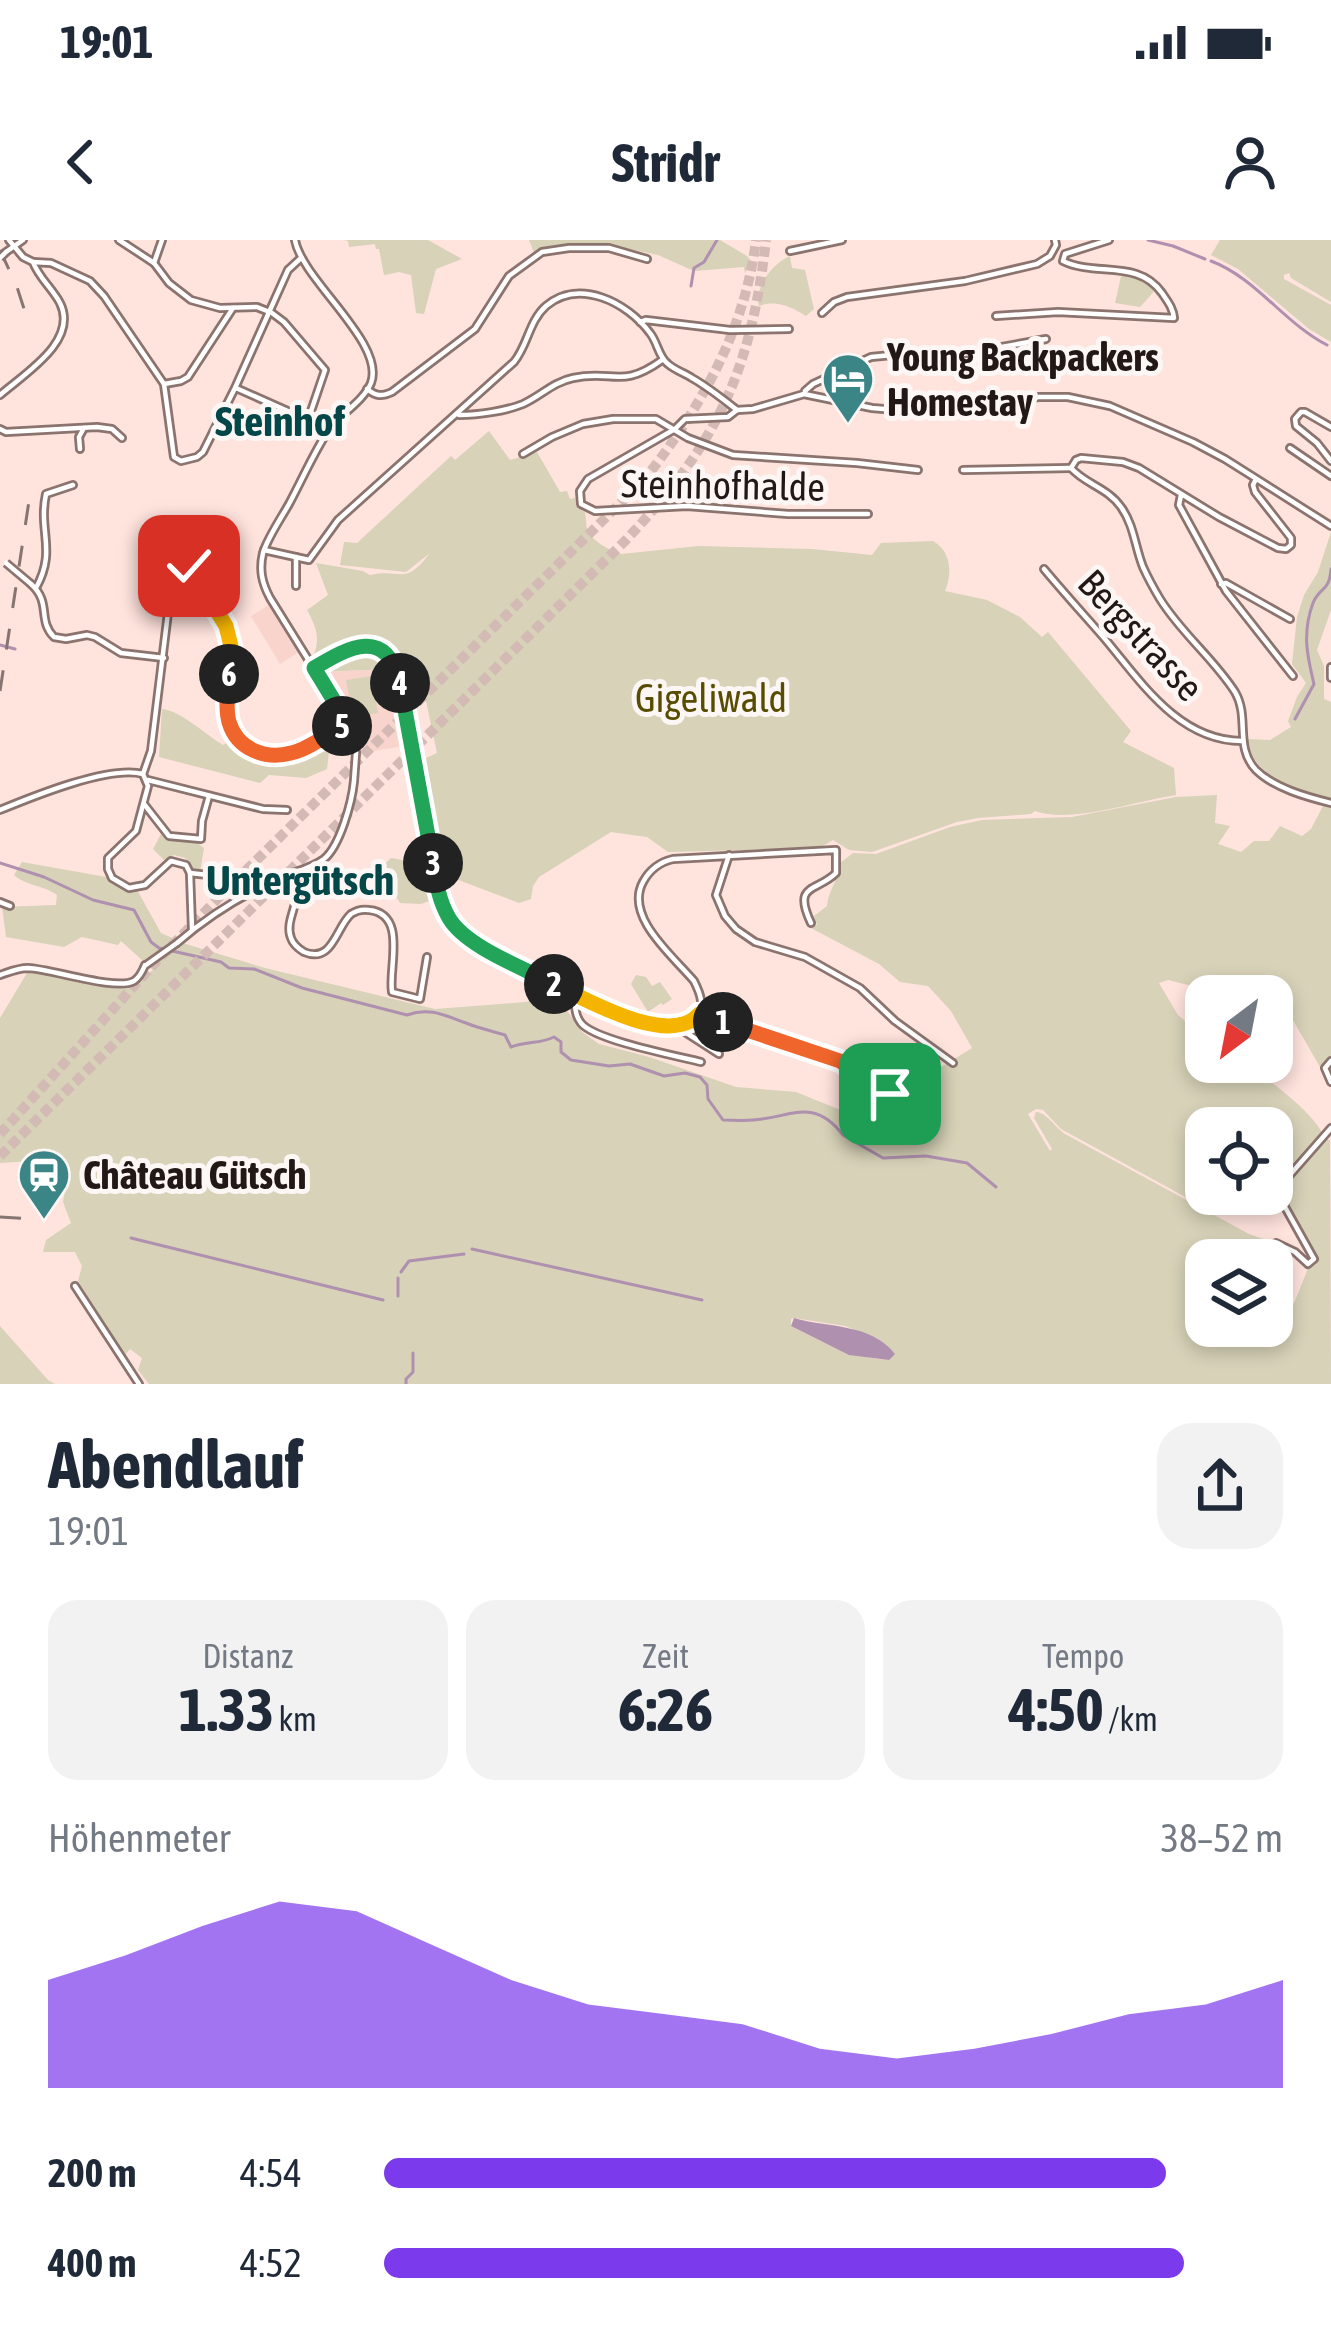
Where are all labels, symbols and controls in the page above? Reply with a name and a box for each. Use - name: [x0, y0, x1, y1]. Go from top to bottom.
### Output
- text: 19:01: [60, 16, 154, 68]
- icon: back: [48, 129, 114, 195]
- icon: person: [1217, 129, 1283, 195]
- text: Stridr: [611, 132, 720, 193]
- place label: Young Backpackers Homestay: [886, 335, 1159, 424]
- hotel icon: Young Backpackers Homestay: [820, 351, 876, 425]
- district label: Steinhof: [215, 397, 345, 445]
- street label: Steinhofhalde: [621, 461, 825, 509]
- pin: [138, 515, 240, 617]
- icon: check: [156, 533, 222, 599]
- street label: Bergstrasse: [1070, 561, 1212, 709]
- pin: 6: [199, 644, 259, 704]
- pin: 4: [370, 653, 430, 713]
- text: 6: [221, 655, 237, 693]
- text: 4: [392, 664, 408, 702]
- park label: Gigeliwald: [635, 676, 787, 720]
- pin: 5: [312, 696, 372, 756]
- text: 5: [334, 707, 350, 745]
- pin: 3: [403, 833, 463, 893]
- text: 3: [425, 844, 441, 882]
- district label: Untergütsch: [206, 856, 394, 904]
- pin: 2: [524, 954, 584, 1014]
- text: 2: [546, 965, 562, 1003]
- north arrow: [1185, 975, 1293, 1083]
- map controls: [1185, 975, 1293, 1347]
- pin: 1: [693, 992, 753, 1052]
- text: 1: [715, 1003, 731, 1041]
- pin: [839, 1043, 941, 1145]
- icon: arrive: [857, 1061, 923, 1127]
- button: locate: [1185, 1107, 1293, 1215]
- station icon: Château Gütsch: [16, 1147, 72, 1221]
- place label: Château Gütsch: [83, 1153, 306, 1197]
- button: layers: [1185, 1239, 1293, 1347]
- button: share: [1157, 1423, 1283, 1549]
- text: Abendlauf: [48, 1426, 303, 1502]
- text: 19:01: [48, 1509, 129, 1553]
- text: Distanz: [203, 1637, 293, 1675]
- text: Zeit: [642, 1637, 689, 1675]
- text: Tempo: [1042, 1637, 1124, 1675]
- text: 1.33: [179, 1675, 274, 1744]
- text: 6:26: [618, 1675, 713, 1744]
- text: 4:50: [1009, 1675, 1104, 1744]
- text: km: [274, 1700, 317, 1738]
- text: /km: [1104, 1700, 1158, 1738]
- text: Höhenmeter: [48, 1816, 230, 1860]
- text: 38–52 m: [1161, 1816, 1283, 1860]
- text: 200 m: [48, 2151, 136, 2195]
- text: 4:54: [240, 2151, 302, 2195]
- text: 400 m: [48, 2241, 136, 2285]
- text: 4:52: [240, 2241, 302, 2285]

